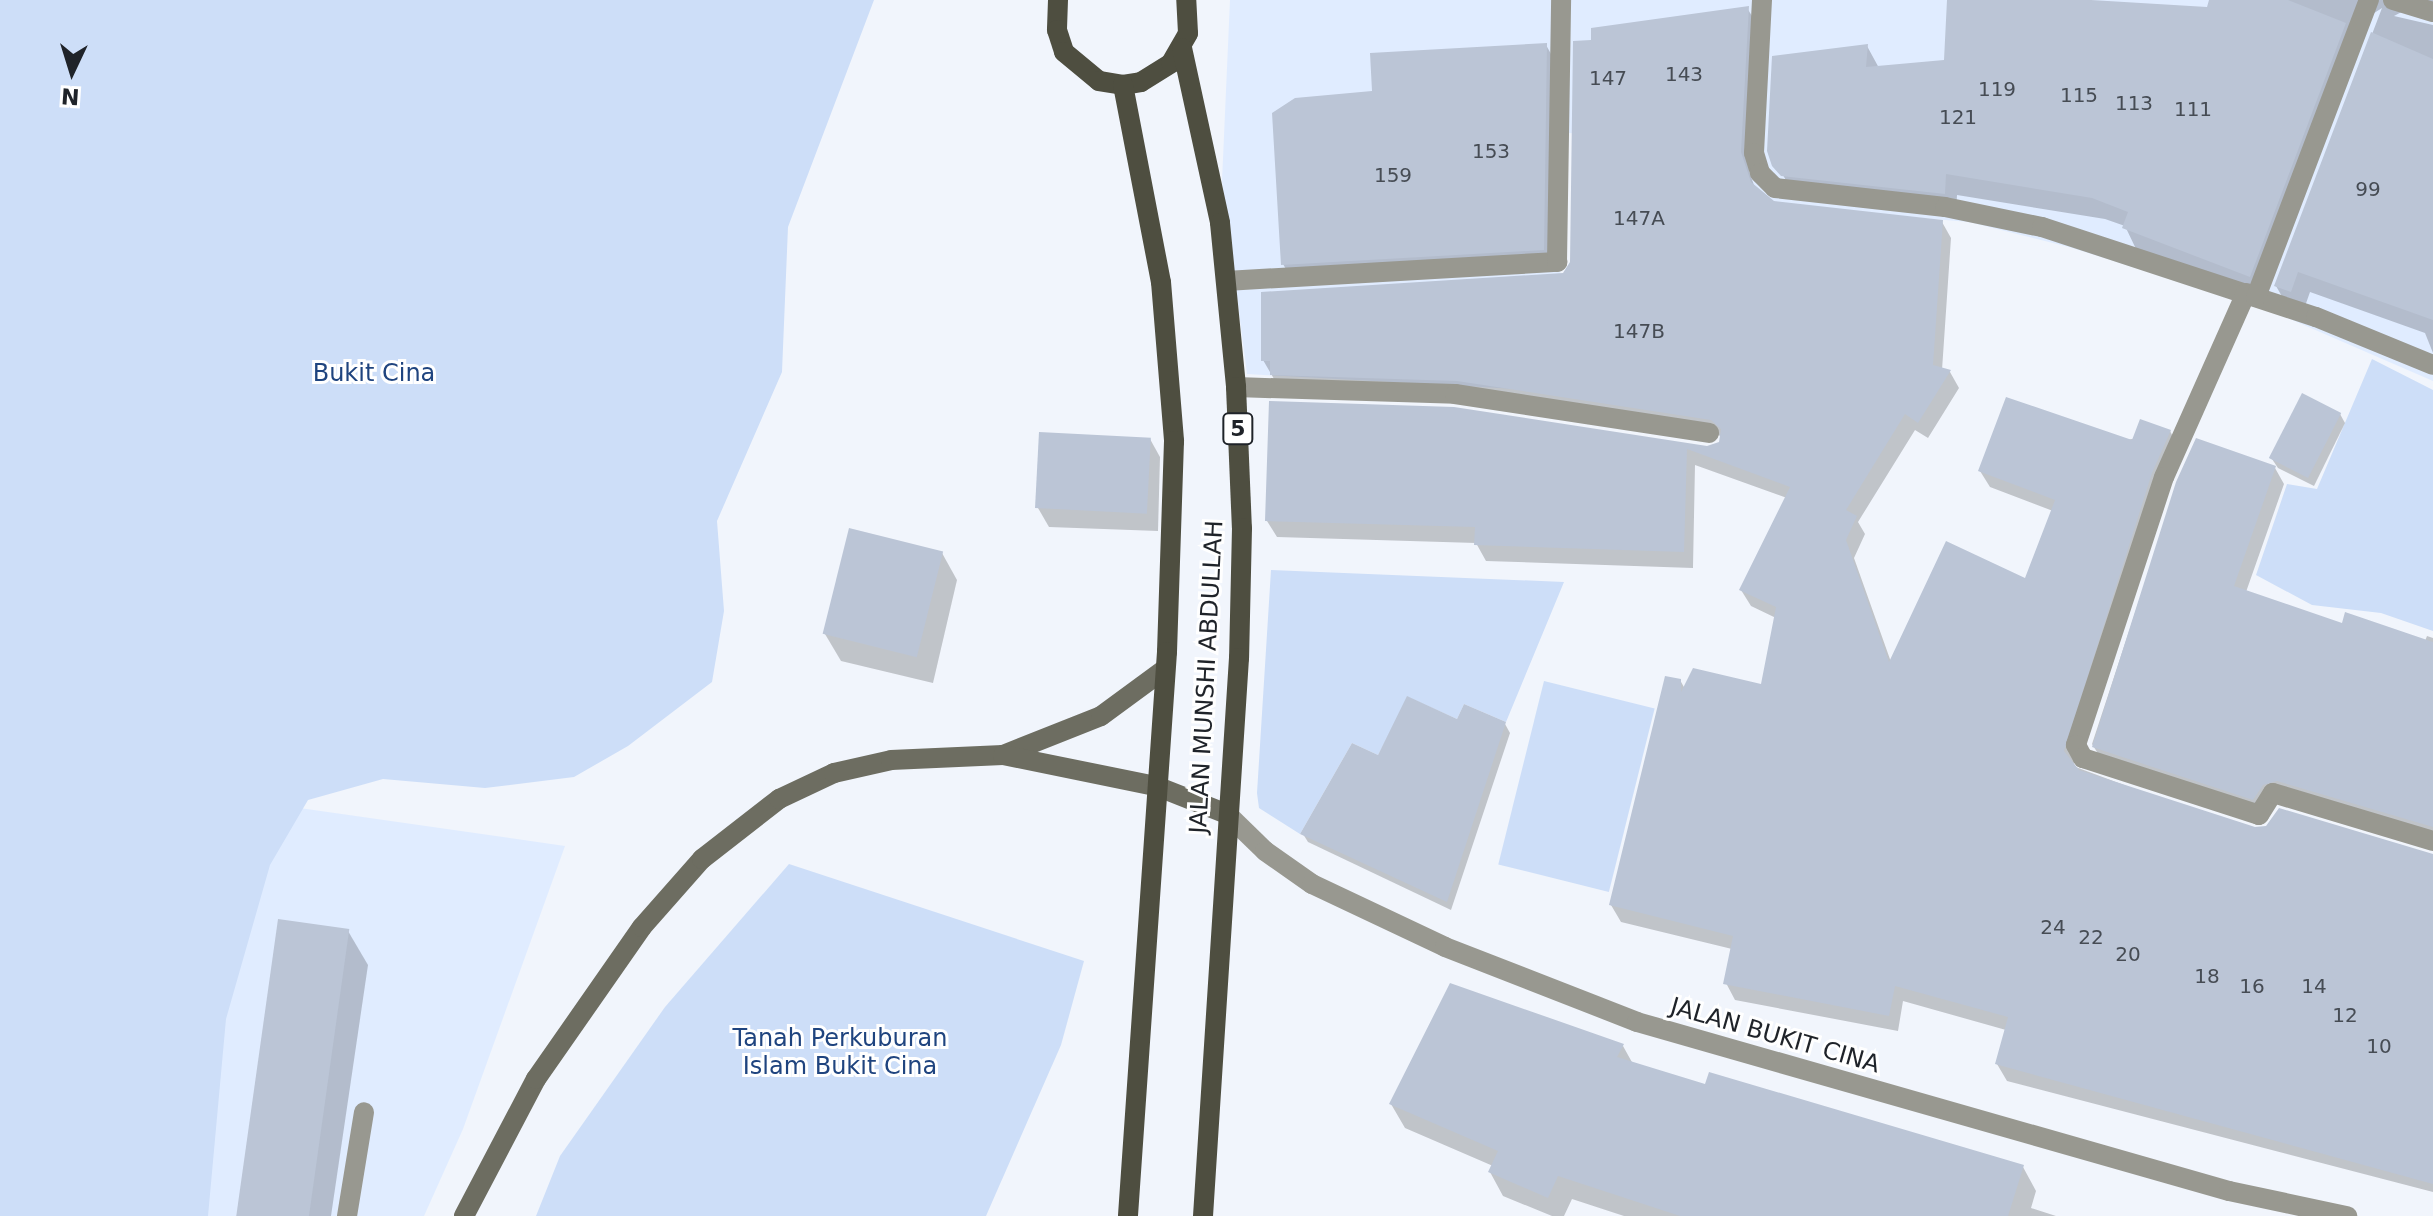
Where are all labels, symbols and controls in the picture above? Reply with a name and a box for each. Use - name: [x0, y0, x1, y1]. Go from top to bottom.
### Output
- north arrow: [32, 32, 112, 112]
- house number: 143: [1665, 62, 1703, 86]
- house number: 147: [1589, 66, 1627, 90]
- house number: 119: [1978, 77, 2016, 101]
- text: N: [60, 83, 80, 110]
- house number: 115: [2060, 83, 2098, 107]
- house number: 113: [2115, 91, 2153, 115]
- house number: 111: [2174, 97, 2212, 121]
- house number: 121: [1939, 105, 1977, 129]
- house number: 153: [1472, 139, 1510, 163]
- house number: 159: [1374, 163, 1412, 187]
- house number: 99: [2355, 177, 2381, 201]
- house number: 147A: [1613, 206, 1665, 230]
- house number: 147B: [1613, 319, 1665, 343]
- park label: Bukit Cina: [313, 360, 435, 388]
- road number: 5: [1222, 411, 1254, 447]
- street label: JALAN MUNSHI ABDULLAH: [1184, 520, 1230, 834]
- house number: 24: [2040, 915, 2066, 939]
- house number: 22: [2078, 925, 2104, 949]
- house number: 20: [2115, 942, 2141, 966]
- house number: 18: [2194, 964, 2220, 988]
- house number: 16: [2239, 974, 2265, 998]
- house number: 14: [2301, 974, 2327, 998]
- street label: JALAN BUKIT CINA: [1667, 992, 1883, 1080]
- house number: 12: [2332, 1003, 2358, 1027]
- park label: Tanah Perkuburan Islam Bukit Cina: [732, 1025, 948, 1081]
- house number: 10: [2366, 1034, 2392, 1058]

